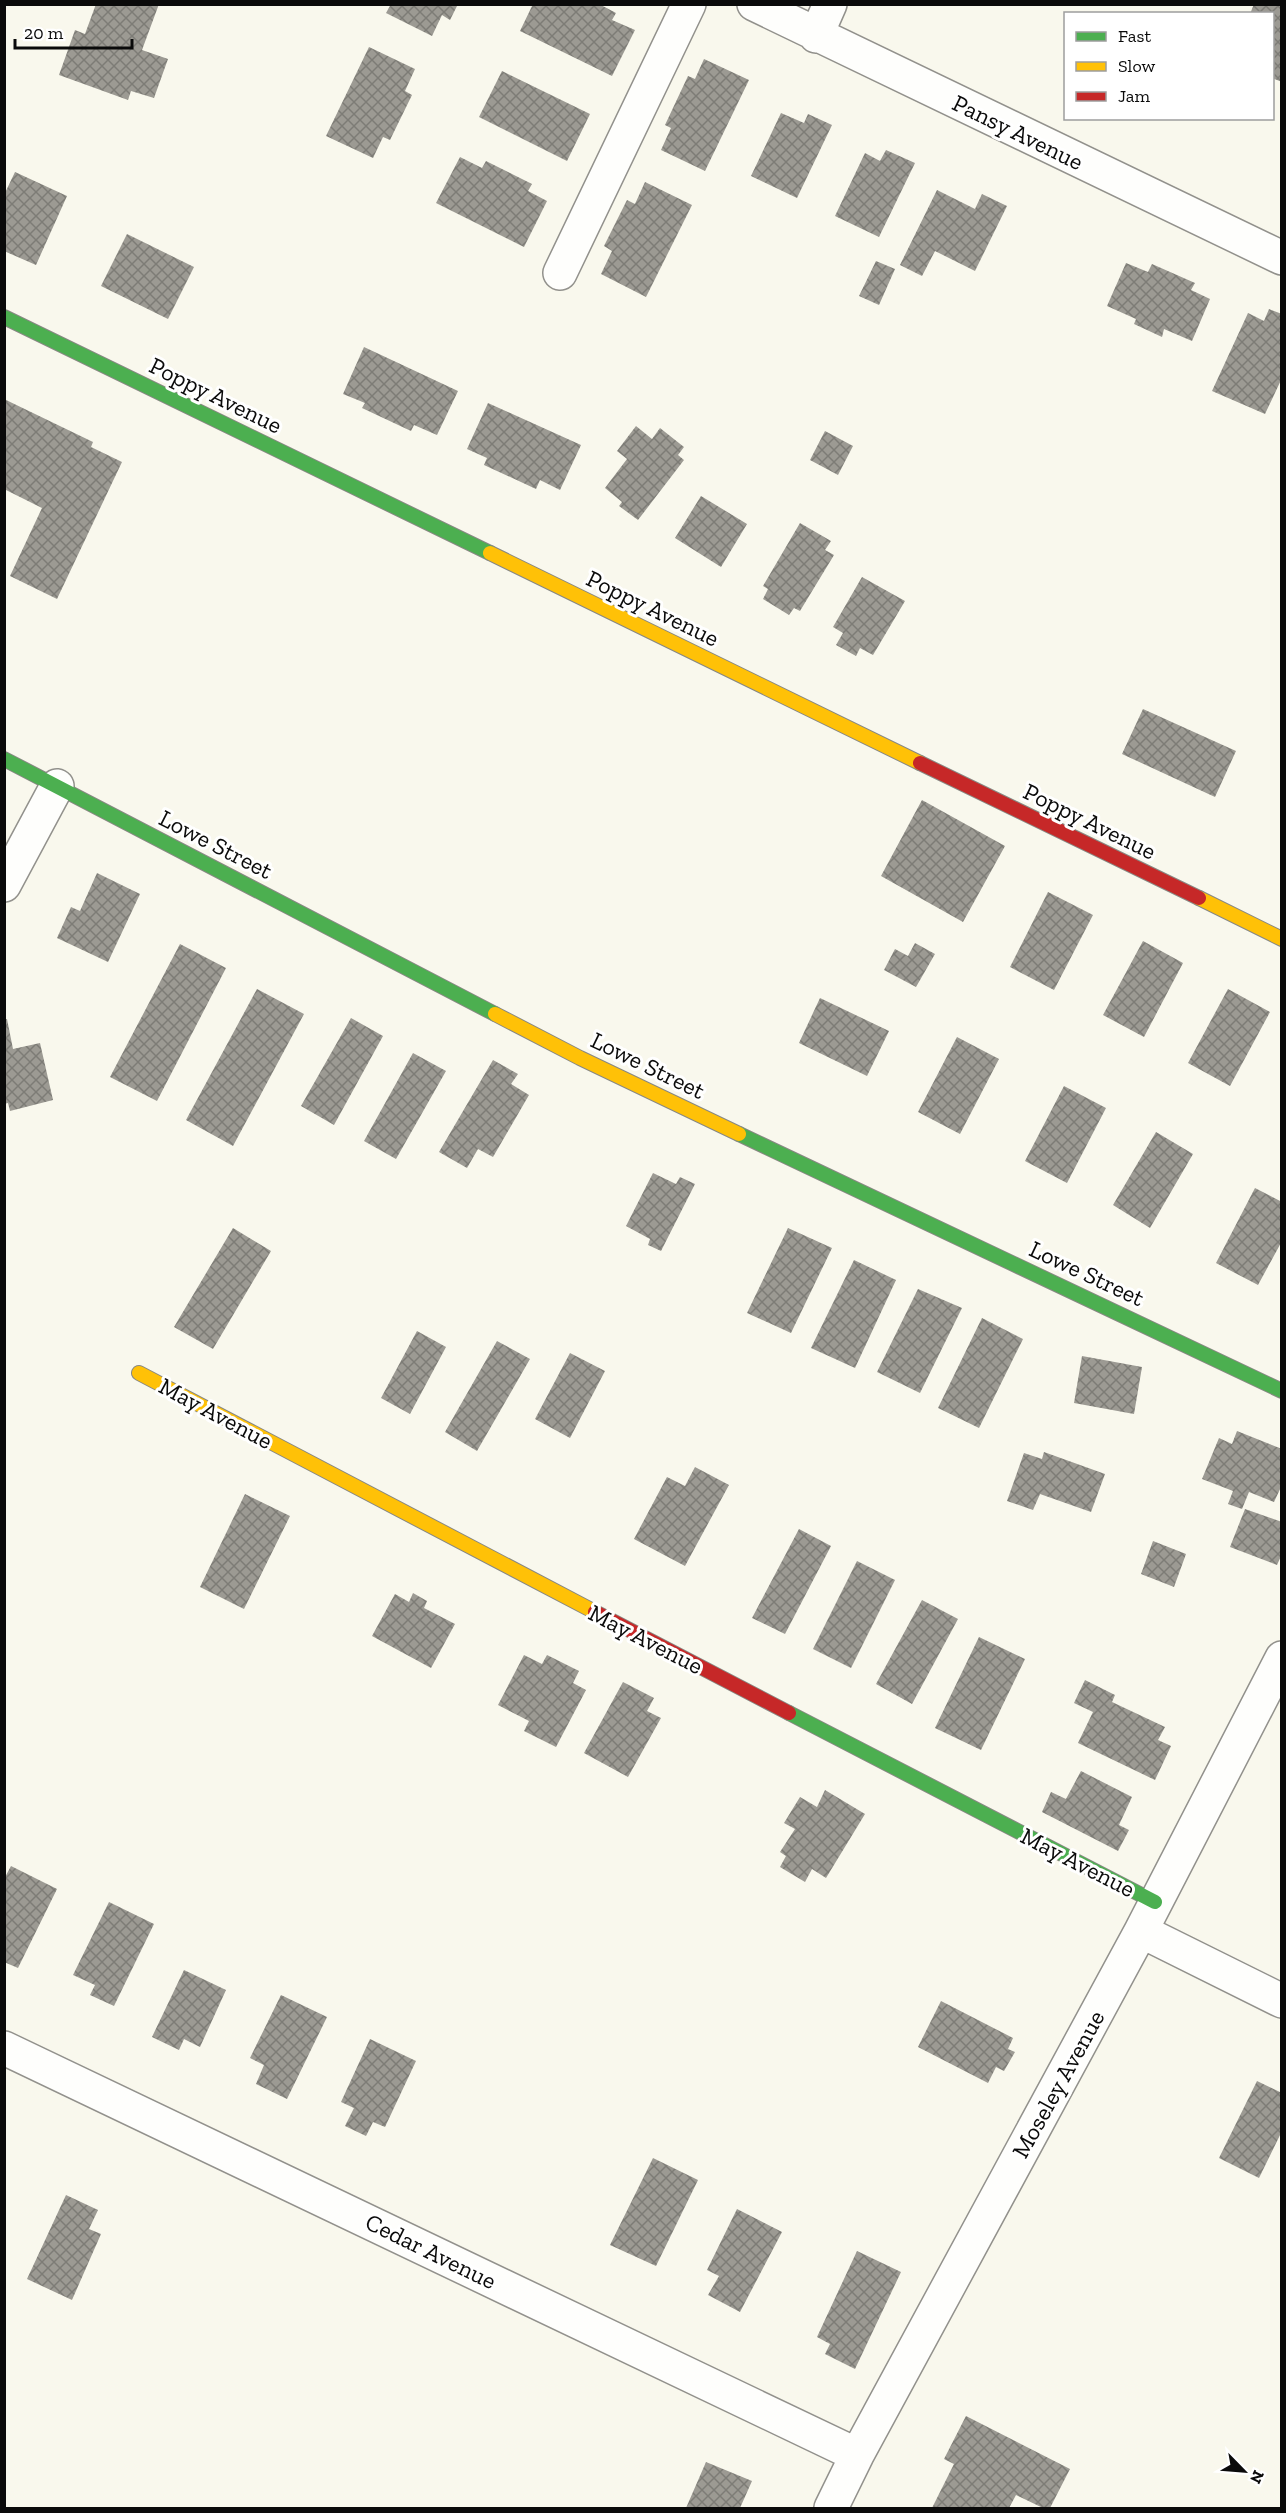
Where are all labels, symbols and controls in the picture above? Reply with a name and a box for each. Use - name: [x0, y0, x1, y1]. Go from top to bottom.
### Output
- scale bar: [15, 12, 132, 50]
- legend: [1064, 12, 1274, 120]
- text: 20 m: [24, 22, 64, 44]
- text: Fast: [1118, 25, 1151, 47]
- text: Slow: [1118, 55, 1155, 77]
- text: Jam: [1118, 85, 1150, 107]
- street label: Pansy Avenue: [948, 88, 1088, 176]
- street label: Poppy Avenue: [145, 350, 287, 440]
- street label: Poppy Avenue: [582, 563, 724, 653]
- street label: Poppy Avenue: [1019, 776, 1161, 866]
- street label: Lowe Street: [155, 803, 278, 885]
- street label: Lowe Street: [586, 1025, 710, 1105]
- street label: Lowe Street: [1025, 1234, 1149, 1312]
- street label: May Avenue: [154, 1371, 278, 1455]
- street label: May Avenue: [584, 1598, 708, 1680]
- street label: May Avenue: [1016, 1821, 1140, 1903]
- street label: Moseley Avenue: [1005, 2005, 1111, 2163]
- street label: Cedar Avenue: [361, 2207, 501, 2295]
- north arrow: [1214, 2441, 1274, 2501]
- text: N: [1246, 2468, 1268, 2487]

